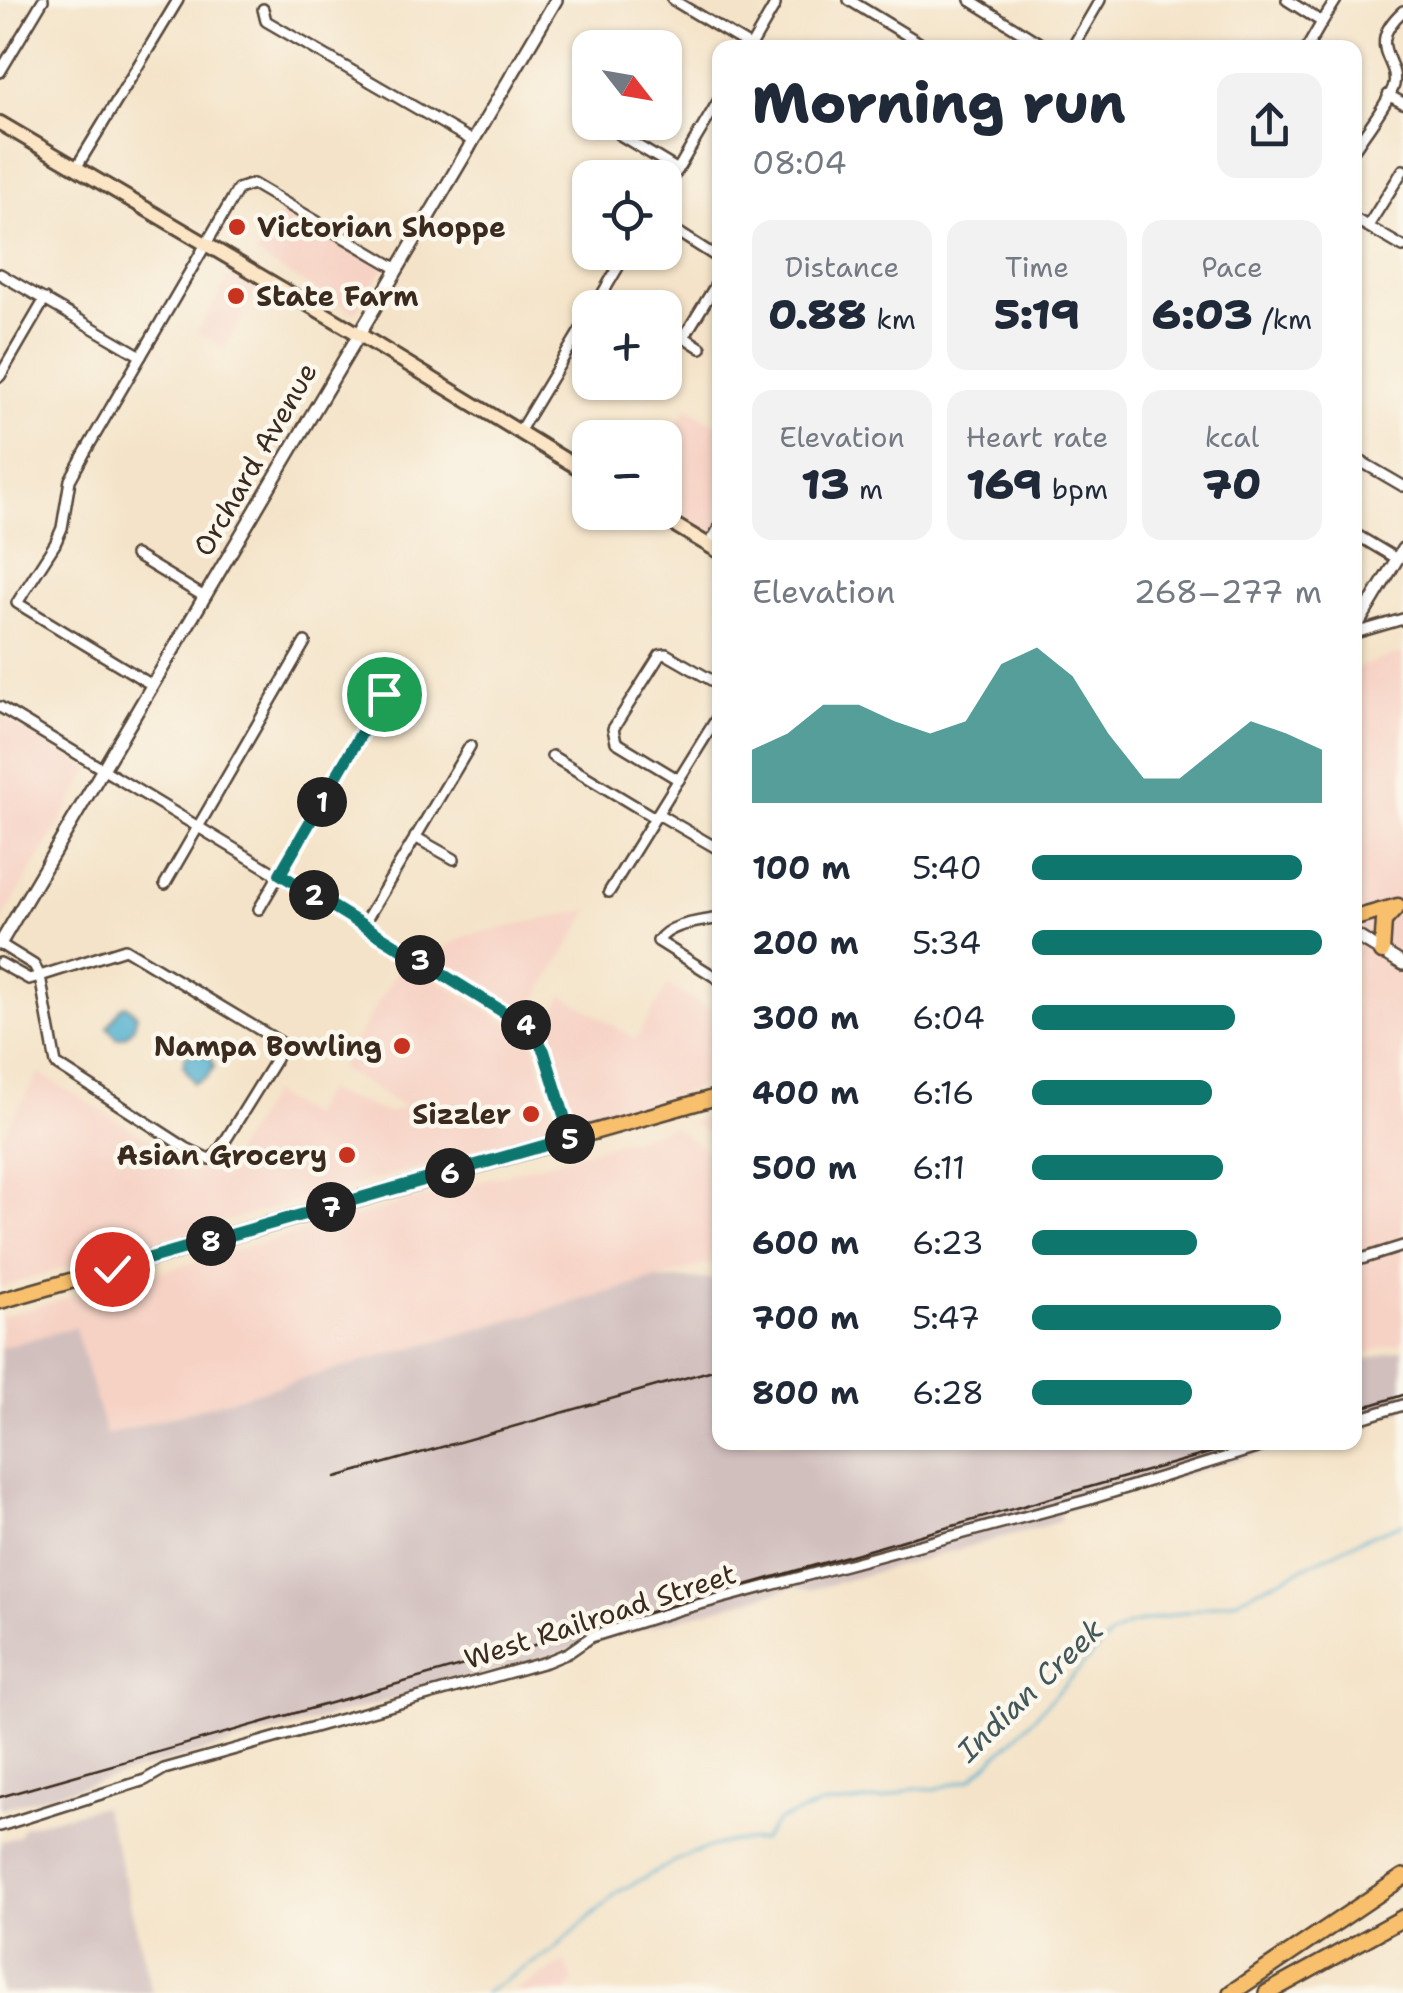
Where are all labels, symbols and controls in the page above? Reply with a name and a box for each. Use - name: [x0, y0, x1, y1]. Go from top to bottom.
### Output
- north arrow: [572, 30, 682, 140]
- map controls: [572, 30, 682, 530]
- text: Morning run: [752, 66, 1126, 140]
- button: share: [1217, 73, 1322, 178]
- text: 08:04: [752, 141, 847, 184]
- button: locate: [572, 160, 682, 270]
- place label: Victorian Shoppe: [257, 208, 506, 246]
- marker: Victorian Shoppe: [226, 216, 248, 238]
- text: Distance: [785, 248, 899, 286]
- text: Time: [1005, 248, 1069, 286]
- text: Pace: [1201, 248, 1263, 286]
- place label: State Farm: [256, 277, 419, 315]
- marker: State Farm: [225, 285, 247, 307]
- text: 0.88: [768, 286, 867, 342]
- text: 5:19: [994, 286, 1080, 342]
- text: 6:03: [1152, 286, 1253, 342]
- button: +: [572, 290, 682, 400]
- text: km: [867, 300, 916, 338]
- text: /km: [1253, 300, 1312, 338]
- street label: Orchard Avenue: [184, 355, 326, 563]
- text: Elevation: [779, 418, 905, 456]
- text: Heart rate: [966, 418, 1108, 456]
- text: kcal: [1205, 418, 1259, 456]
- button: −: [572, 420, 682, 530]
- text: 13: [801, 456, 849, 512]
- text: 169: [966, 456, 1042, 512]
- text: 70: [1203, 456, 1261, 512]
- text: m: [849, 470, 883, 508]
- text: bpm: [1042, 470, 1108, 508]
- text: Elevation: [752, 570, 895, 613]
- text: 268–277 m: [1134, 570, 1322, 613]
- pin: [342, 652, 427, 737]
- icon: arrive: [357, 667, 412, 722]
- pin: 1: [297, 777, 347, 827]
- text: 1: [316, 783, 328, 821]
- text: 100 m: [752, 846, 851, 889]
- text: 5:40: [912, 846, 982, 889]
- pin: 2: [289, 870, 339, 920]
- text: 2: [304, 876, 324, 914]
- text: 200 m: [752, 921, 859, 964]
- text: 5:34: [912, 921, 981, 964]
- pin: 3: [395, 935, 445, 985]
- text: 3: [410, 941, 430, 979]
- text: 300 m: [752, 996, 859, 1039]
- text: 6:04: [912, 996, 985, 1039]
- pin: 4: [501, 1000, 551, 1050]
- text: 4: [516, 1006, 536, 1044]
- place label: Nampa Bowling: [154, 1027, 382, 1065]
- marker: Nampa Bowling: [391, 1035, 413, 1057]
- text: 400 m: [752, 1071, 859, 1114]
- text: 6:16: [912, 1071, 975, 1114]
- place label: Sizzler: [412, 1095, 511, 1133]
- marker: Sizzler: [520, 1103, 542, 1125]
- pin: 5: [545, 1114, 595, 1164]
- text: 5: [561, 1120, 579, 1158]
- place label: Asian Grocery: [117, 1136, 327, 1174]
- marker: Asian Grocery: [336, 1144, 358, 1166]
- text: 500 m: [752, 1146, 857, 1189]
- text: 6:11: [912, 1146, 965, 1189]
- pin: 6: [425, 1148, 475, 1198]
- text: 6: [440, 1154, 460, 1192]
- pin: 7: [306, 1182, 356, 1232]
- text: 7: [321, 1188, 341, 1226]
- pin: 8: [186, 1216, 236, 1266]
- text: 600 m: [752, 1221, 859, 1264]
- text: 6:23: [912, 1221, 984, 1264]
- text: 8: [201, 1222, 221, 1260]
- pin: [70, 1227, 155, 1312]
- icon: check: [85, 1242, 140, 1297]
- text: 700 m: [752, 1296, 859, 1339]
- text: 5:47: [912, 1296, 980, 1339]
- text: 800 m: [752, 1371, 859, 1414]
- text: 6:28: [912, 1371, 984, 1414]
- street label: West Railroad Street: [459, 1554, 741, 1678]
- water label: Indian Creek: [947, 1609, 1113, 1771]

